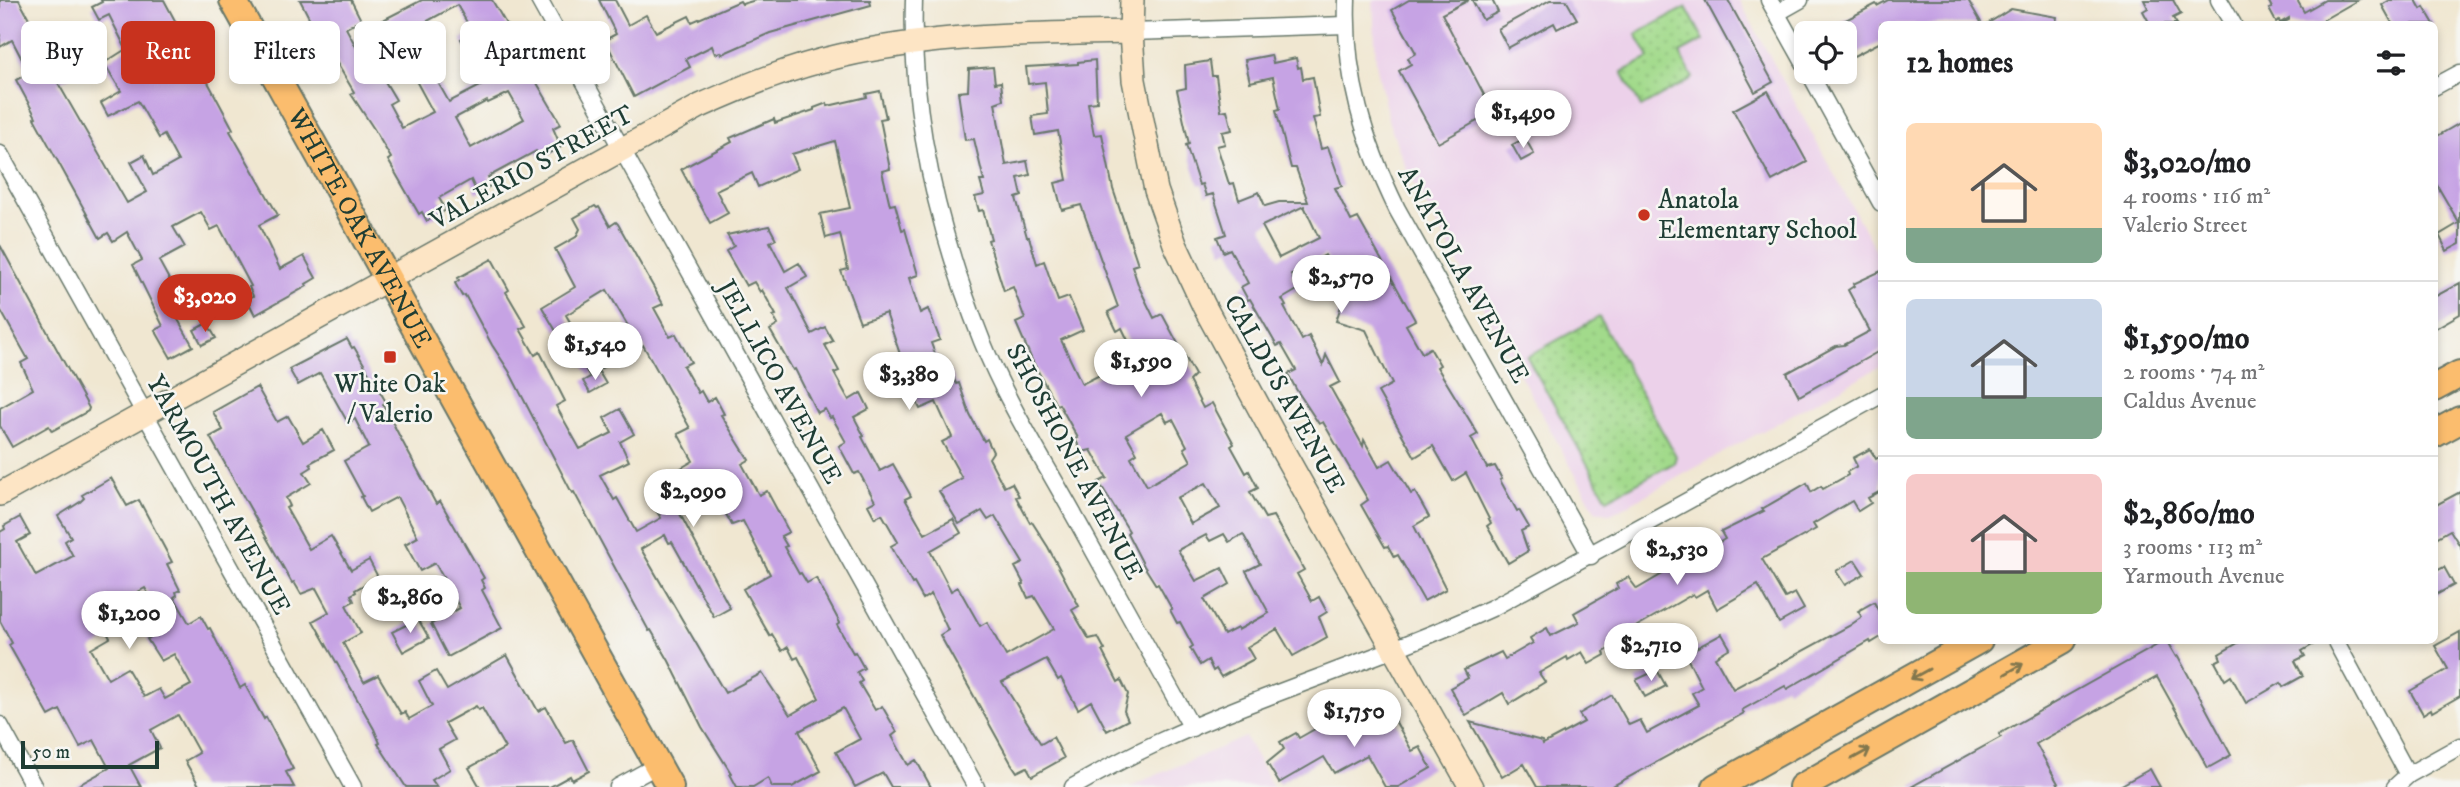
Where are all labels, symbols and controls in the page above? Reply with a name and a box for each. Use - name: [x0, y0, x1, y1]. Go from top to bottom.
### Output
- chip: Buy: [21, 21, 107, 84]
- chip: Rent: [121, 21, 215, 84]
- chip: Filters: [229, 21, 340, 84]
- chip: New: [354, 21, 446, 84]
- chip: Apartment: [460, 21, 610, 84]
- map controls: [1794, 21, 1857, 84]
- button: locate: [1794, 21, 1857, 84]
- icon: filters: [2372, 44, 2410, 82]
- text: 12 homes: [1906, 45, 2013, 82]
- pin: $1,490: [1466, 90, 1580, 150]
- street label: VALERIO STREET: [423, 98, 640, 238]
- text: $1,490: [1491, 98, 1555, 127]
- street label: WHITE OAK AVENUE: [279, 102, 439, 354]
- text: $3,020/mo: [2123, 145, 2251, 182]
- icon: home: [1962, 151, 2046, 235]
- street label: ANATOLA AVENUE: [1390, 161, 1536, 389]
- text: 4 rooms · 116 m²: [2123, 182, 2270, 211]
- place label: Anatola Elementary School: [1658, 184, 1857, 247]
- marker: Anatola Elementary School: [1636, 207, 1652, 223]
- text: Valerio Street: [2123, 211, 2247, 240]
- pin: $2,570: [1284, 256, 1398, 315]
- text: $2,570: [1308, 263, 1374, 292]
- street label: JELLICO AVENUE: [708, 272, 849, 490]
- pin: $3,020: [148, 274, 262, 334]
- text: $3,020: [173, 282, 237, 311]
- street label: CALDUS AVENUE: [1216, 289, 1352, 499]
- text: $1,590/mo: [2123, 321, 2249, 358]
- pin: $1,540: [538, 322, 652, 382]
- icon: home: [1962, 327, 2046, 411]
- text: $1,540: [564, 330, 626, 359]
- street label: SHOSHONE AVENUE: [998, 338, 1150, 586]
- pin: $1,590: [1084, 340, 1198, 399]
- text: $1,590: [1110, 347, 1172, 376]
- marker: White Oak / Valerio: [382, 349, 398, 365]
- pin: $3,380: [852, 352, 966, 412]
- text: 2 rooms · 74 m²: [2123, 358, 2264, 387]
- text: $3,380: [879, 360, 939, 389]
- place label: White Oak / Valerio: [333, 368, 446, 431]
- street label: YARMOUTH AVENUE: [138, 369, 298, 621]
- text: Caldus Avenue: [2123, 387, 2257, 416]
- pin: $2,090: [636, 470, 750, 529]
- text: $2,090: [660, 477, 726, 506]
- text: $2,860/mo: [2123, 496, 2254, 533]
- icon: home: [1962, 502, 2046, 586]
- pin: $2,530: [1620, 528, 1734, 587]
- text: 3 rooms · 113 m²: [2123, 533, 2262, 562]
- text: $2,530: [1646, 535, 1708, 564]
- text: Yarmouth Avenue: [2123, 562, 2285, 591]
- pin: $2,860: [353, 576, 467, 635]
- text: $2,860: [377, 583, 443, 612]
- pin: $1,200: [72, 592, 186, 651]
- text: $1,200: [97, 599, 161, 628]
- pin: $2,710: [1594, 624, 1708, 683]
- text: $2,710: [1620, 631, 1682, 660]
- one-way arrow: [2003, 662, 2023, 676]
- one-way arrow: [1910, 667, 1930, 681]
- pin: $1,750: [1297, 690, 1411, 749]
- text: $1,750: [1323, 697, 1385, 726]
- scale bar: [21, 738, 159, 770]
- text: 50 m: [32, 741, 70, 764]
- one-way arrow: [1851, 747, 1871, 761]

